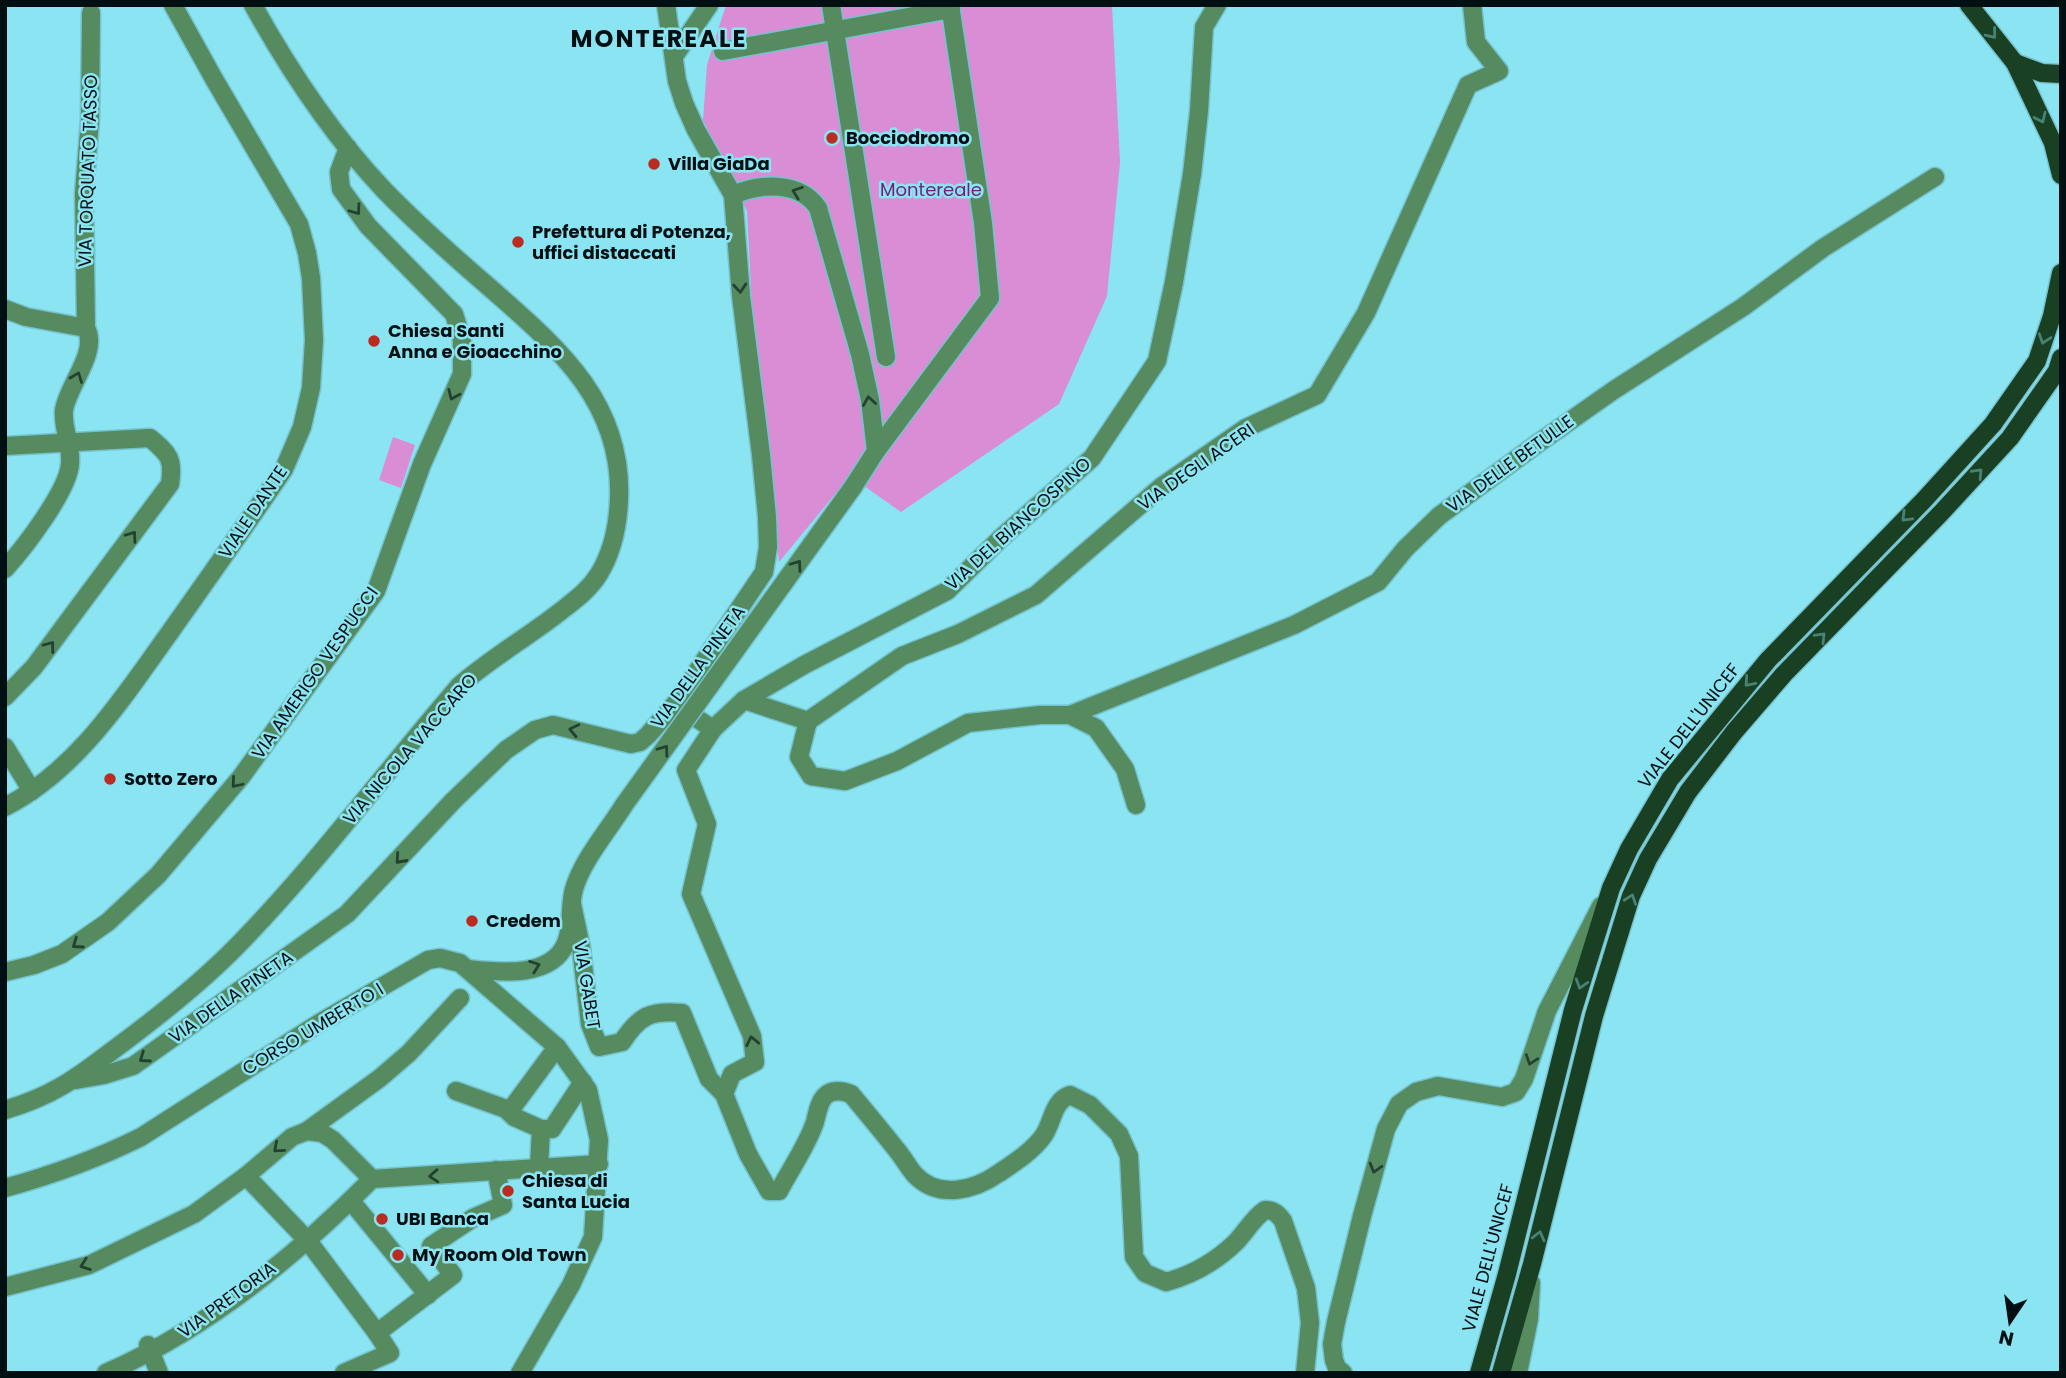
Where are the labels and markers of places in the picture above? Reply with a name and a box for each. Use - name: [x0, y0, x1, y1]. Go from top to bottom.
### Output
- place label: Bocciodromo: [846, 125, 970, 150]
- marker: Bocciodromo: [824, 130, 840, 146]
- place label: Villa GiaDa: [668, 151, 770, 176]
- marker: Villa GiaDa: [646, 156, 662, 172]
- place label: Prefettura di Potenza, uffici distaccati: [532, 219, 731, 265]
- marker: Prefettura di Potenza, uffici distaccati: [510, 234, 526, 250]
- place label: Chiesa Santi Anna e Gioacchino: [388, 318, 562, 364]
- marker: Chiesa Santi Anna e Gioacchino: [366, 333, 382, 349]
- place label: Sotto Zero: [124, 766, 217, 791]
- marker: Sotto Zero: [102, 771, 118, 787]
- place label: Credem: [486, 908, 561, 933]
- marker: Credem: [464, 913, 480, 929]
- place label: Chiesa di Santa Lucia: [522, 1168, 630, 1214]
- marker: Chiesa di Santa Lucia: [500, 1183, 516, 1199]
- place label: UBI Banca: [396, 1206, 489, 1231]
- marker: UBI Banca: [374, 1211, 390, 1227]
- place label: My Room Old Town: [412, 1242, 587, 1267]
- marker: My Room Old Town: [390, 1247, 406, 1263]

